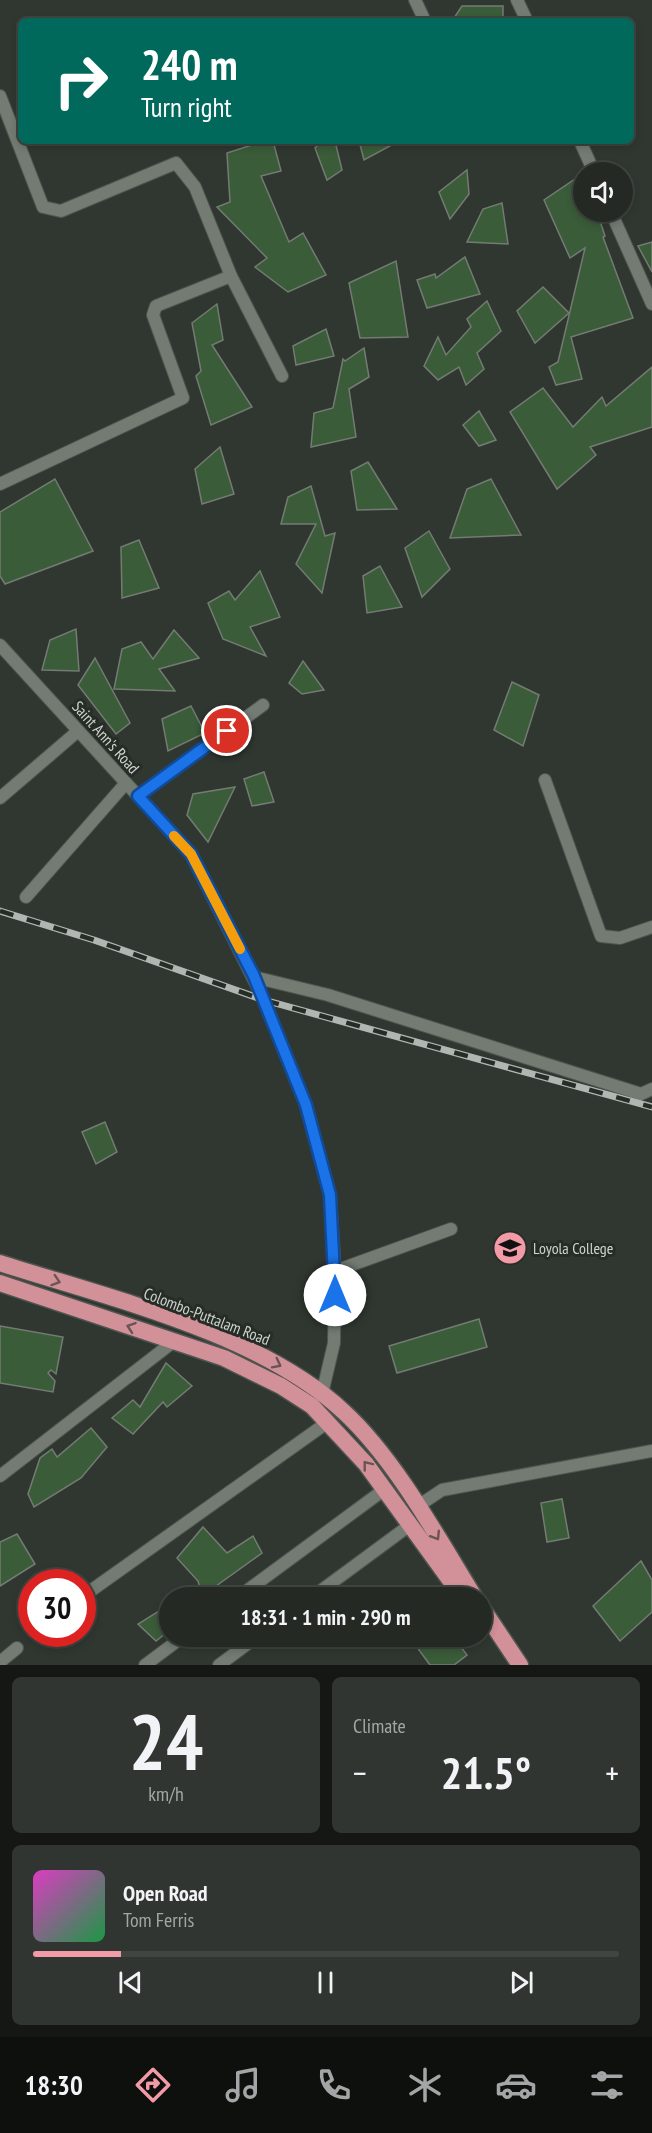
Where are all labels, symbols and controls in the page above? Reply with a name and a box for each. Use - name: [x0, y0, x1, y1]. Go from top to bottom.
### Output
- text: 240 m: [141, 37, 238, 92]
- icon: right: [42, 42, 120, 120]
- text: Turn right: [141, 90, 232, 124]
- map controls: [573, 162, 633, 222]
- button: sound: [573, 162, 633, 222]
- street label: Saint Ann's Road: [68, 697, 144, 778]
- pin: [201, 705, 252, 756]
- icon: arrive: [210, 714, 243, 747]
- school or university icon: Loyola College: [492, 1230, 528, 1266]
- place label: Loyola College: [533, 1238, 613, 1258]
- position arrow: [303, 1263, 367, 1327]
- one-way arrow: [50, 1274, 61, 1286]
- street label: Colombo-Puttalam Road: [141, 1283, 273, 1349]
- one-way arrow: [126, 1322, 137, 1335]
- one-way arrow: [271, 1357, 282, 1368]
- one-way arrow: [363, 1461, 374, 1472]
- one-way arrow: [429, 1530, 441, 1540]
- speed limit sign: 30: [18, 1569, 96, 1647]
- text: 18:31 · 1 min · 290 m: [240, 1603, 411, 1631]
- text: 24: [129, 1691, 203, 1792]
- text: Climate: [353, 1713, 406, 1739]
- text: 21.5°: [441, 1743, 531, 1801]
- text: −: [353, 1751, 367, 1794]
- text: +: [605, 1751, 619, 1794]
- text: km/h: [148, 1781, 184, 1807]
- text: Open Road: [123, 1879, 208, 1907]
- text: Tom Ferris: [123, 1907, 194, 1933]
- icon: previous: [114, 1966, 147, 1999]
- icon: pause: [309, 1966, 342, 1999]
- icon: next: [505, 1966, 538, 1999]
- icon: directions: [132, 2064, 174, 2106]
- icon: music: [222, 2064, 264, 2106]
- icon: phone: [313, 2064, 355, 2106]
- icon: climate: [404, 2064, 446, 2106]
- icon: car: [495, 2064, 537, 2106]
- icon: filters: [586, 2064, 628, 2106]
- text: 18:30: [24, 2068, 83, 2102]

